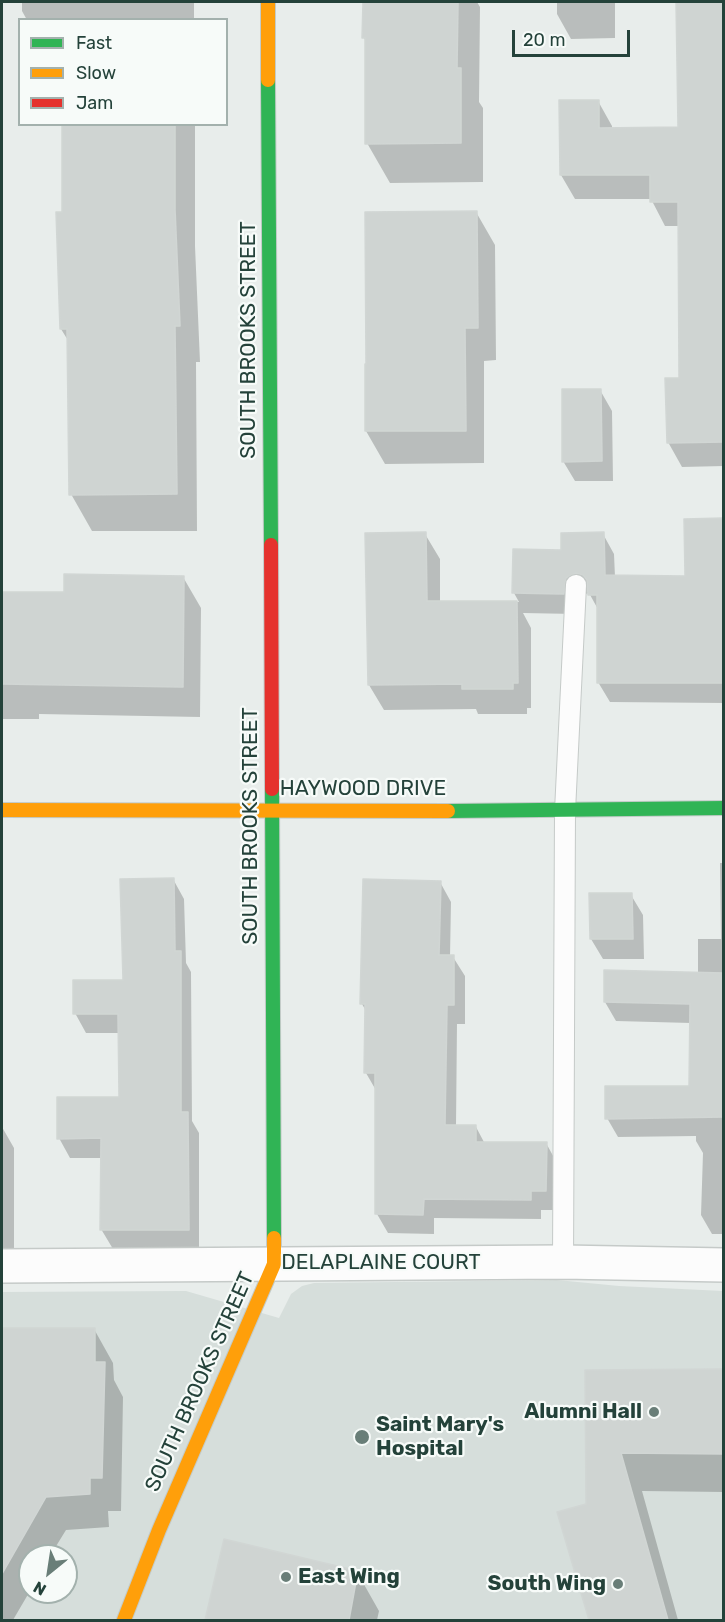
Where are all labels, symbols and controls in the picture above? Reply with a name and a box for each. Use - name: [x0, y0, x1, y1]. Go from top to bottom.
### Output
- legend: [18, 18, 228, 126]
- scale bar: [515, 18, 634, 56]
- text: 20 m: [523, 29, 565, 51]
- text: Fast: [76, 32, 112, 54]
- text: Slow: [76, 62, 116, 84]
- text: Jam: [76, 92, 113, 114]
- street label: SOUTH BROOKS STREET: [236, 221, 262, 459]
- street label: SOUTH BROOKS STREET: [238, 707, 264, 945]
- street label: HAYWOOD DRIVE: [280, 776, 446, 802]
- street label: DELAPLAINE COURT: [281, 1250, 481, 1276]
- street label: SOUTH BROOKS STREET: [140, 1268, 260, 1496]
- place label: Alumni Hall: [524, 1399, 642, 1425]
- marker: Alumni Hall: [647, 1405, 661, 1419]
- place label: Saint Mary's Hospital: [376, 1412, 504, 1462]
- marker: Saint Mary's Hospital: [353, 1428, 371, 1446]
- north arrow: [18, 1544, 78, 1604]
- place label: East Wing: [298, 1564, 400, 1590]
- marker: East Wing: [279, 1570, 293, 1584]
- place label: South Wing: [488, 1571, 606, 1597]
- text: N: [30, 1577, 49, 1599]
- marker: South Wing: [611, 1577, 625, 1591]

